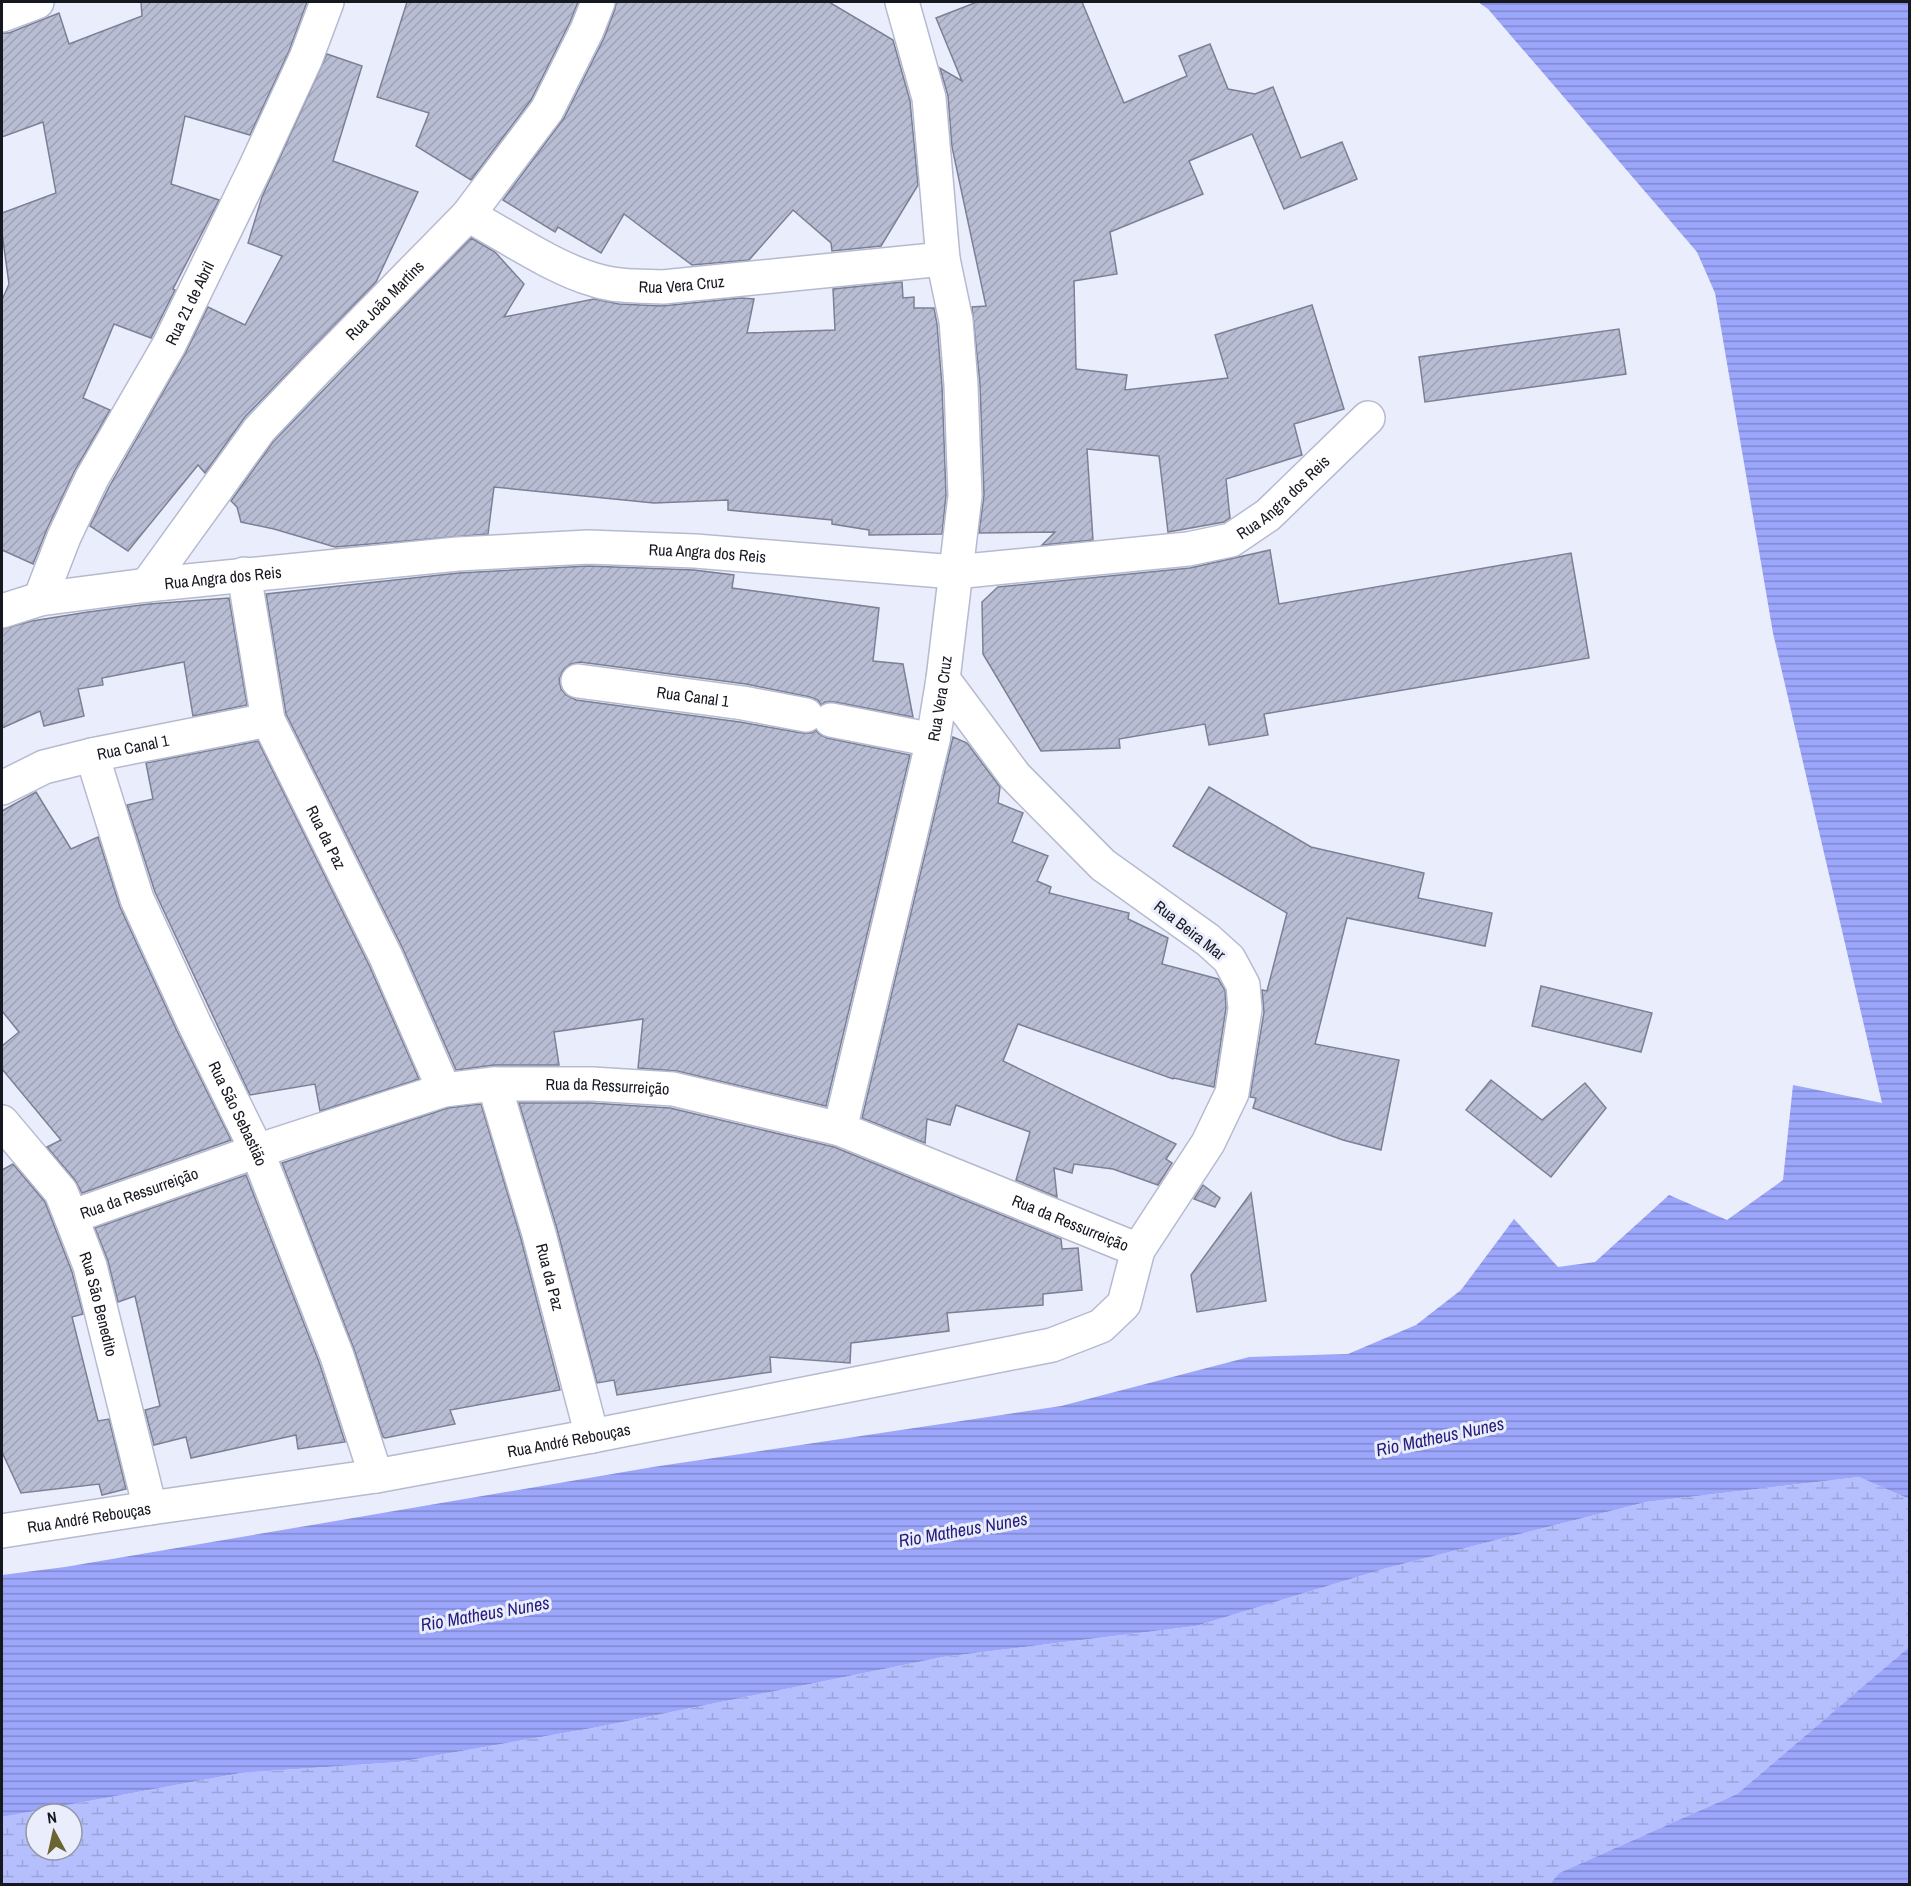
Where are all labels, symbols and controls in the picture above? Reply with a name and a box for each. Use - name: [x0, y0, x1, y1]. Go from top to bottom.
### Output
- street label: Rua João Martins: [340, 255, 429, 345]
- street label: Rua 21 de Abril: [160, 258, 219, 349]
- street label: Rua Vera Cruz: [638, 270, 726, 298]
- street label: Rua Angra dos Reis: [1232, 450, 1334, 544]
- street label: Rua Angra dos Reis: [648, 538, 767, 568]
- street label: Rua Angra dos Reis: [163, 561, 282, 594]
- street label: Rua Vera Cruz: [922, 654, 957, 743]
- street label: Rua Canal 1: [655, 681, 731, 712]
- street label: Rua Canal 1: [95, 729, 171, 765]
- street label: Rua da Paz: [301, 802, 352, 873]
- street label: Rua Beira Mar: [1150, 895, 1231, 965]
- street label: Rua São Sebastião: [203, 1057, 273, 1169]
- street label: Rua da Ressurreição: [546, 1073, 670, 1100]
- street label: Rua da Ressurreição: [77, 1162, 201, 1224]
- street label: Rua da Ressurreição: [1009, 1189, 1132, 1256]
- street label: Rua da Paz: [531, 1241, 570, 1313]
- street label: Rua São Benedito: [74, 1248, 123, 1359]
- water label: Rio Matheus Nunes: [1373, 1411, 1506, 1462]
- street label: Rua André Rebouças: [505, 1418, 632, 1462]
- street label: Rua André Rebouças: [26, 1497, 152, 1538]
- water label: Rio Matheus Nunes: [897, 1506, 1029, 1553]
- water label: Rio Matheus Nunes: [419, 1590, 551, 1637]
- north arrow: [24, 1802, 84, 1862]
- text: N: [46, 1806, 58, 1829]

